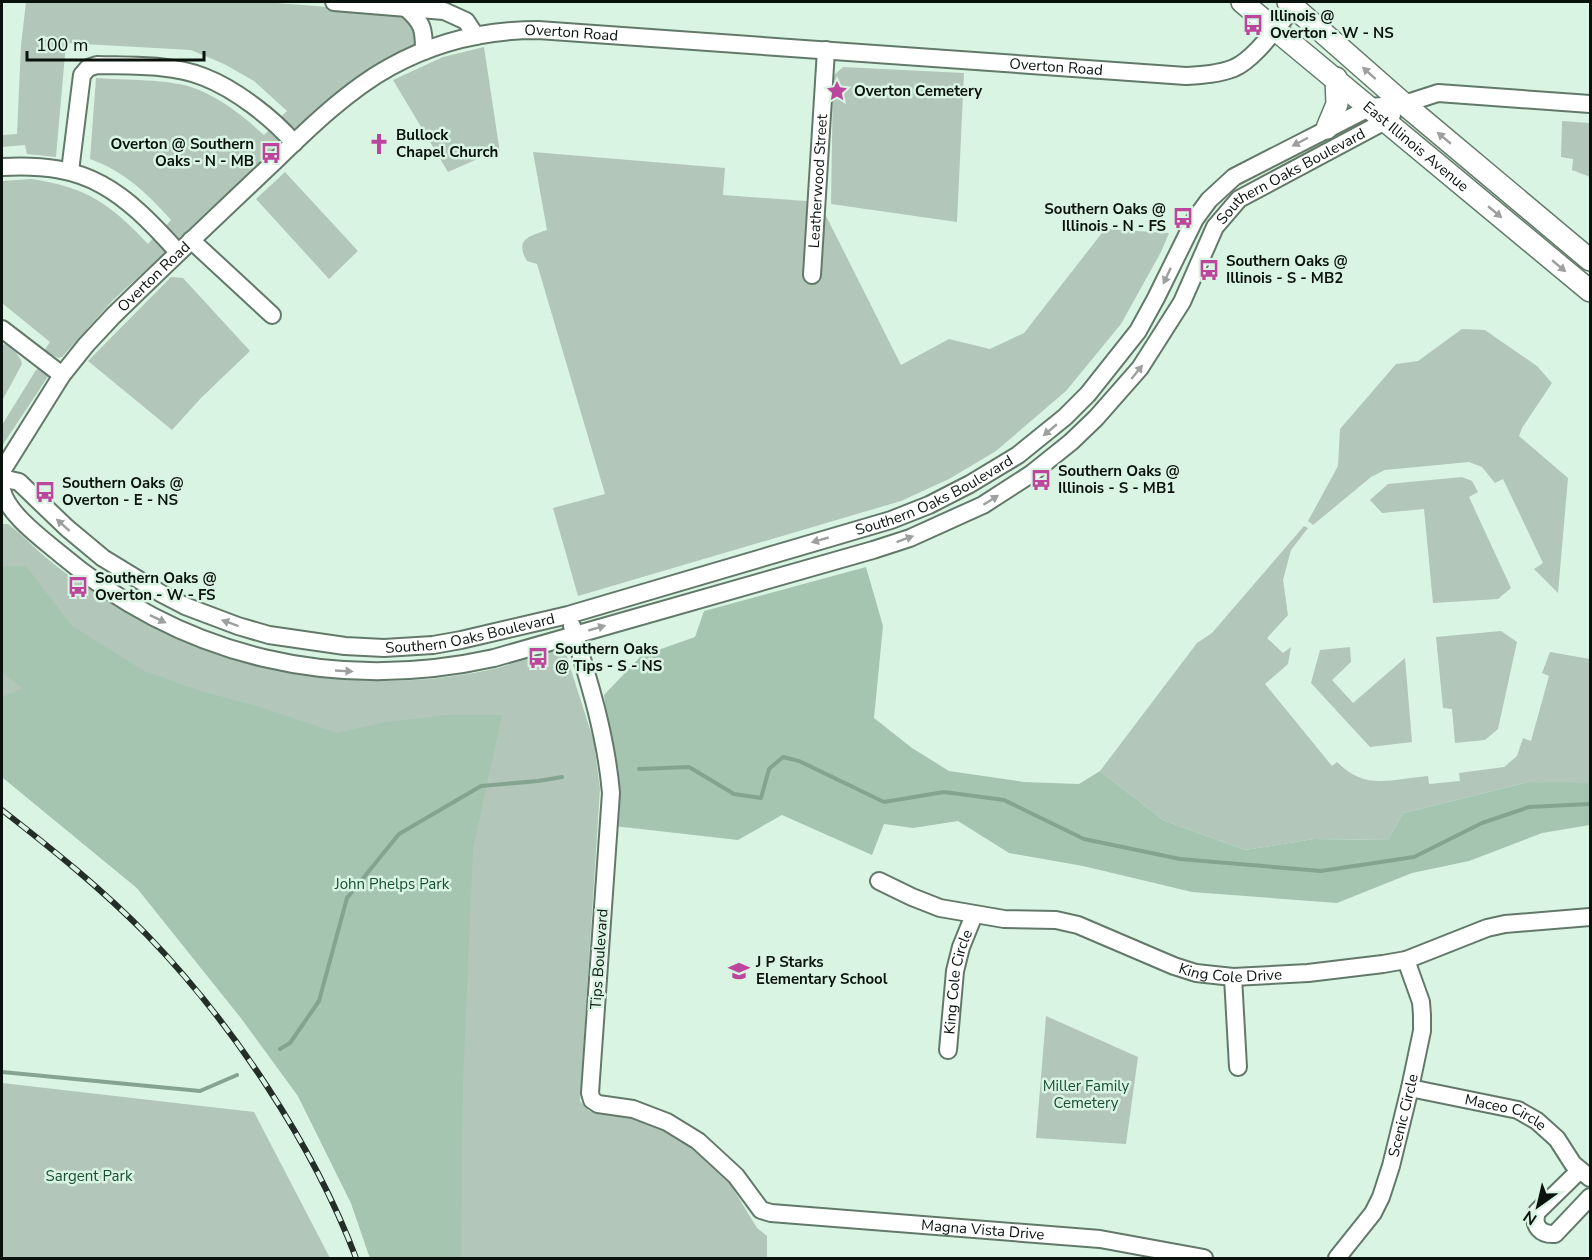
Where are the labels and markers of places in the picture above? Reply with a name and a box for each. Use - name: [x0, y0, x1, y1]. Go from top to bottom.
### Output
- place label: Illinois @ Overton - W - NS: [1270, 6, 1394, 43]
- bus stop icon: Illinois @ Overton - W - NS: [1241, 13, 1265, 37]
- place icon: Overton Cemetery: [825, 79, 849, 103]
- place label: Overton Cemetery: [854, 81, 982, 101]
- place label: Bullock Chapel Church: [396, 125, 498, 162]
- church icon: Bullock Chapel Church: [367, 132, 391, 156]
- place label: Overton @ Southern Oaks - N - MB: [110, 134, 254, 171]
- bus stop icon: Overton @ Southern Oaks - N - MB: [259, 141, 283, 165]
- place label: Southern Oaks @ Illinois - N - FS: [1044, 199, 1166, 236]
- bus stop icon: Southern Oaks @ Illinois - N - FS: [1171, 206, 1195, 230]
- place label: Southern Oaks @ Illinois - S - MB2: [1226, 251, 1348, 288]
- bus stop icon: Southern Oaks @ Illinois - S - MB2: [1197, 258, 1221, 282]
- place label: Southern Oaks @ Illinois - S - MB1: [1058, 461, 1180, 498]
- bus stop icon: Southern Oaks @ Illinois - S - MB1: [1029, 468, 1053, 492]
- place label: Southern Oaks @ Overton - E - NS: [62, 473, 184, 510]
- bus stop icon: Southern Oaks @ Overton - E - NS: [33, 480, 57, 504]
- place label: Southern Oaks @ Overton - W - FS: [95, 568, 217, 605]
- bus stop icon: Southern Oaks @ Overton - W - FS: [66, 575, 90, 599]
- place label: Southern Oaks @ Tips - S - NS: [555, 639, 662, 676]
- bus stop icon: Southern Oaks @ Tips - S - NS: [526, 646, 550, 670]
- place label: J P Starks Elementary School: [755, 952, 888, 989]
- school or university icon: J P Starks Elementary School: [727, 959, 751, 983]

